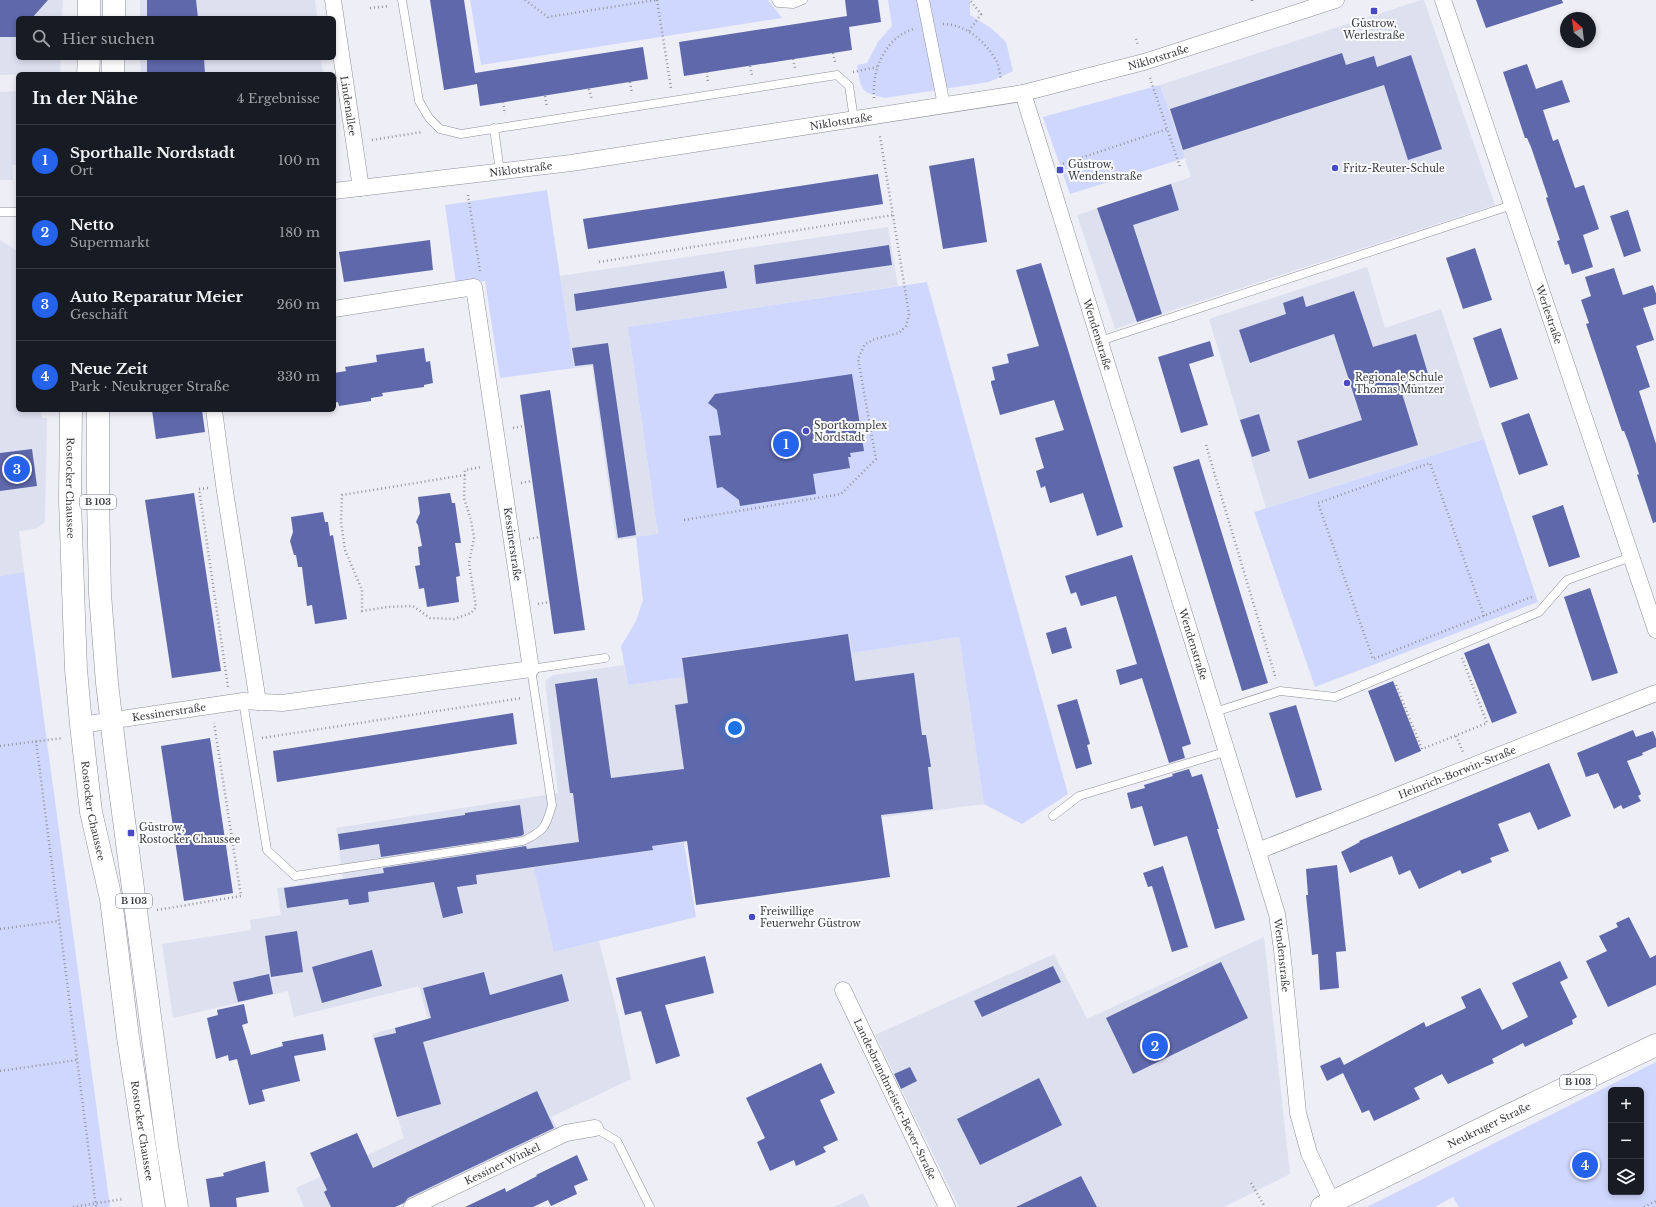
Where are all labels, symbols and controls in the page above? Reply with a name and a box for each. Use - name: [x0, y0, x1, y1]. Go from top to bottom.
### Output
- marker: Güstrow, Werlestraße: [1369, 6, 1379, 16]
- north arrow: [1560, 12, 1596, 48]
- search box: [16, 16, 336, 60]
- place label: Güstrow, Werlestraße: [1342, 17, 1405, 42]
- icon: search: [30, 27, 52, 49]
- text: Hier suchen: [62, 29, 155, 48]
- street label: Niklotstraße: [1126, 42, 1191, 73]
- street label: Lindenallee: [337, 75, 359, 137]
- text: In der Nähe: [32, 88, 138, 109]
- text: 4 Ergebnisse: [237, 90, 320, 107]
- street label: Niklotstraße: [809, 110, 874, 133]
- text: Sporthalle Nordstadt: [70, 143, 235, 162]
- text: 1: [42, 152, 48, 169]
- text: 100 m: [278, 152, 320, 169]
- place label: Güstrow, Wendenstraße: [1067, 158, 1142, 183]
- street label: Niklotstraße: [489, 159, 553, 180]
- text: Ort: [70, 162, 93, 179]
- place label: Fritz-Reuter-Schule: [1343, 162, 1445, 175]
- marker: Fritz-Reuter-Schule: [1330, 163, 1340, 173]
- marker: Güstrow, Wendenstraße: [1055, 165, 1065, 175]
- text: Netto: [70, 215, 114, 234]
- text: 2: [41, 224, 49, 241]
- text: 180 m: [279, 224, 320, 241]
- text: Supermarkt: [70, 234, 150, 251]
- street label: Werlestraße: [1532, 282, 1565, 346]
- text: Auto Reparatur Meier: [70, 287, 243, 306]
- text: 3: [41, 296, 49, 313]
- text: 260 m: [277, 296, 320, 313]
- street label: Wendenstraße: [1080, 297, 1115, 372]
- text: Geschäft: [70, 306, 128, 323]
- text: Neue Zeit: [70, 359, 148, 378]
- text: 4: [41, 368, 49, 385]
- text: 330 m: [277, 368, 320, 385]
- place label: Regionale Schule Thomas Müntzer: [1355, 371, 1445, 396]
- text: Park · Neukruger Straße: [70, 378, 229, 395]
- marker: Regionale Schule Thomas Müntzer: [1342, 378, 1352, 388]
- place label: Sportkomplex Nordstadt: [814, 419, 887, 444]
- marker: Sportkomplex Nordstadt: [801, 426, 811, 436]
- pin: 1: [773, 429, 799, 459]
- street label: Rostocker Chaussee: [63, 437, 77, 539]
- pin: 3: [4, 454, 30, 484]
- road number: B 103: [80, 495, 116, 509]
- street label: Kessinerstraße: [501, 506, 524, 582]
- street label: Wendenstraße: [1176, 606, 1210, 682]
- street label: Kessinerstraße: [131, 701, 207, 724]
- your location: [725, 718, 745, 738]
- street label: Heinrich-Borwin-Straße: [1396, 743, 1518, 802]
- street label: Rostocker Chaussee: [78, 760, 108, 862]
- place label: Güstrow, Rostocker Chaussee: [139, 821, 240, 846]
- marker: Güstrow, Rostocker Chaussee: [126, 828, 136, 838]
- road number: B 103: [116, 894, 152, 908]
- place label: Freiwillige Feuerwehr Güstrow: [760, 905, 861, 930]
- marker: Freiwillige Feuerwehr Güstrow: [747, 912, 757, 922]
- street label: Wendenstraße: [1271, 917, 1292, 993]
- street label: Landesbrandmeister-Bever-Straße: [851, 1017, 939, 1182]
- pin: 2: [1142, 1031, 1168, 1061]
- road number: B 103: [1560, 1075, 1596, 1089]
- street label: Rostocker Chaussee: [128, 1080, 156, 1182]
- map controls: [1608, 1087, 1644, 1195]
- button: +: [1608, 1087, 1644, 1123]
- street label: Neukruger Straße: [1445, 1100, 1533, 1151]
- button: −: [1608, 1123, 1644, 1159]
- street label: Kessiner Winkel: [462, 1140, 542, 1188]
- pin: 4: [1572, 1150, 1598, 1180]
- button: layers: [1608, 1159, 1644, 1195]

